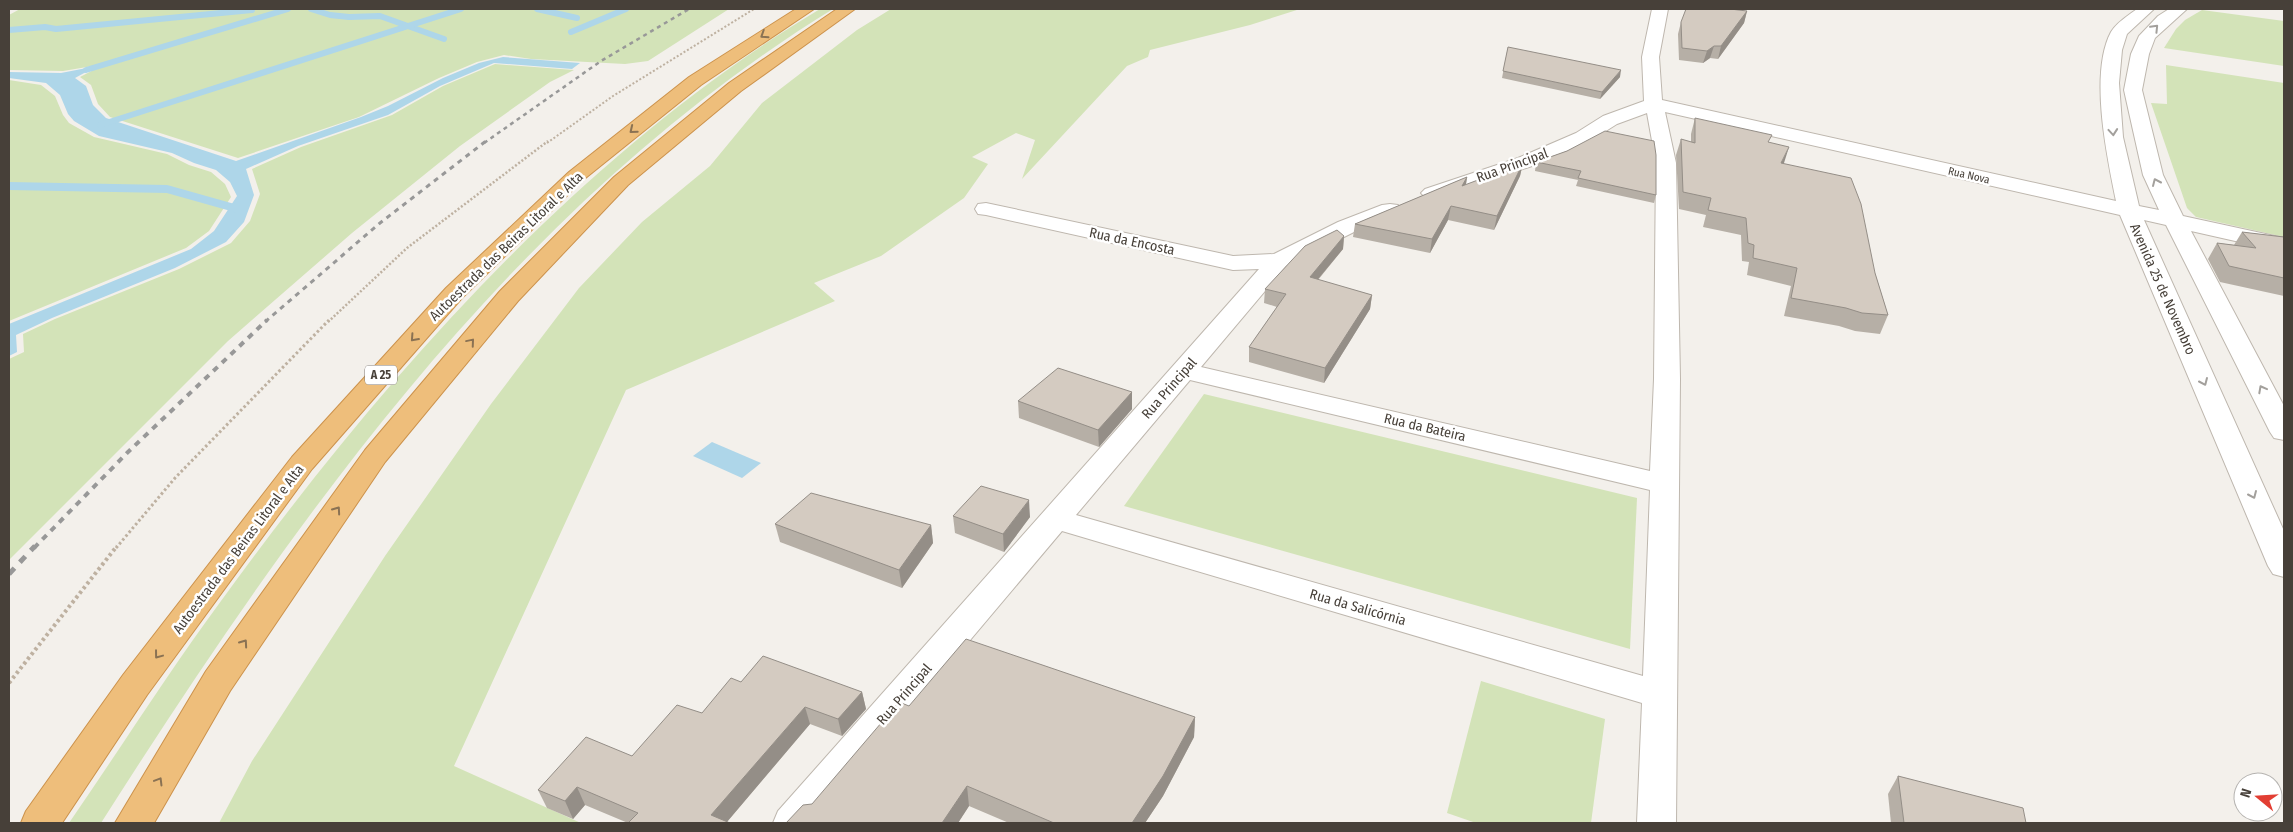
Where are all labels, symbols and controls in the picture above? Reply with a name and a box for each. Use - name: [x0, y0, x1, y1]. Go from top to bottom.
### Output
- one-way arrow: [2149, 25, 2158, 34]
- one-way arrow: [761, 29, 770, 38]
- one-way arrow: [630, 125, 639, 133]
- one-way arrow: [2107, 128, 2118, 136]
- street label: Rua Principal: [1474, 145, 1551, 186]
- street label: Rua Nova: [1947, 164, 1991, 187]
- street label: Autoestrada das Beiras Litoral e Alta: [426, 168, 587, 324]
- one-way arrow: [2152, 178, 2163, 187]
- street label: Avenida 25 de Novembro: [2126, 221, 2199, 357]
- street label: Rua da Encosta: [1088, 224, 1176, 259]
- one-way arrow: [411, 333, 420, 342]
- one-way arrow: [465, 338, 474, 347]
- street label: Rua Principal: [1138, 354, 1201, 422]
- road number: A 25: [365, 366, 397, 384]
- one-way arrow: [2197, 377, 2208, 386]
- one-way arrow: [2258, 385, 2268, 394]
- street label: Rua da Bateira: [1382, 410, 1468, 445]
- street label: Autoestrada das Beiras Litoral e Alta: [169, 461, 308, 637]
- one-way arrow: [2247, 490, 2258, 499]
- one-way arrow: [331, 506, 340, 516]
- street label: Rua da Salicórnia: [1308, 586, 1408, 629]
- one-way arrow: [238, 639, 247, 649]
- one-way arrow: [155, 649, 164, 659]
- street label: Rua Principal: [873, 660, 936, 728]
- north arrow: [2233, 772, 2283, 822]
- one-way arrow: [152, 778, 162, 787]
- text: N: [2237, 787, 2255, 800]

